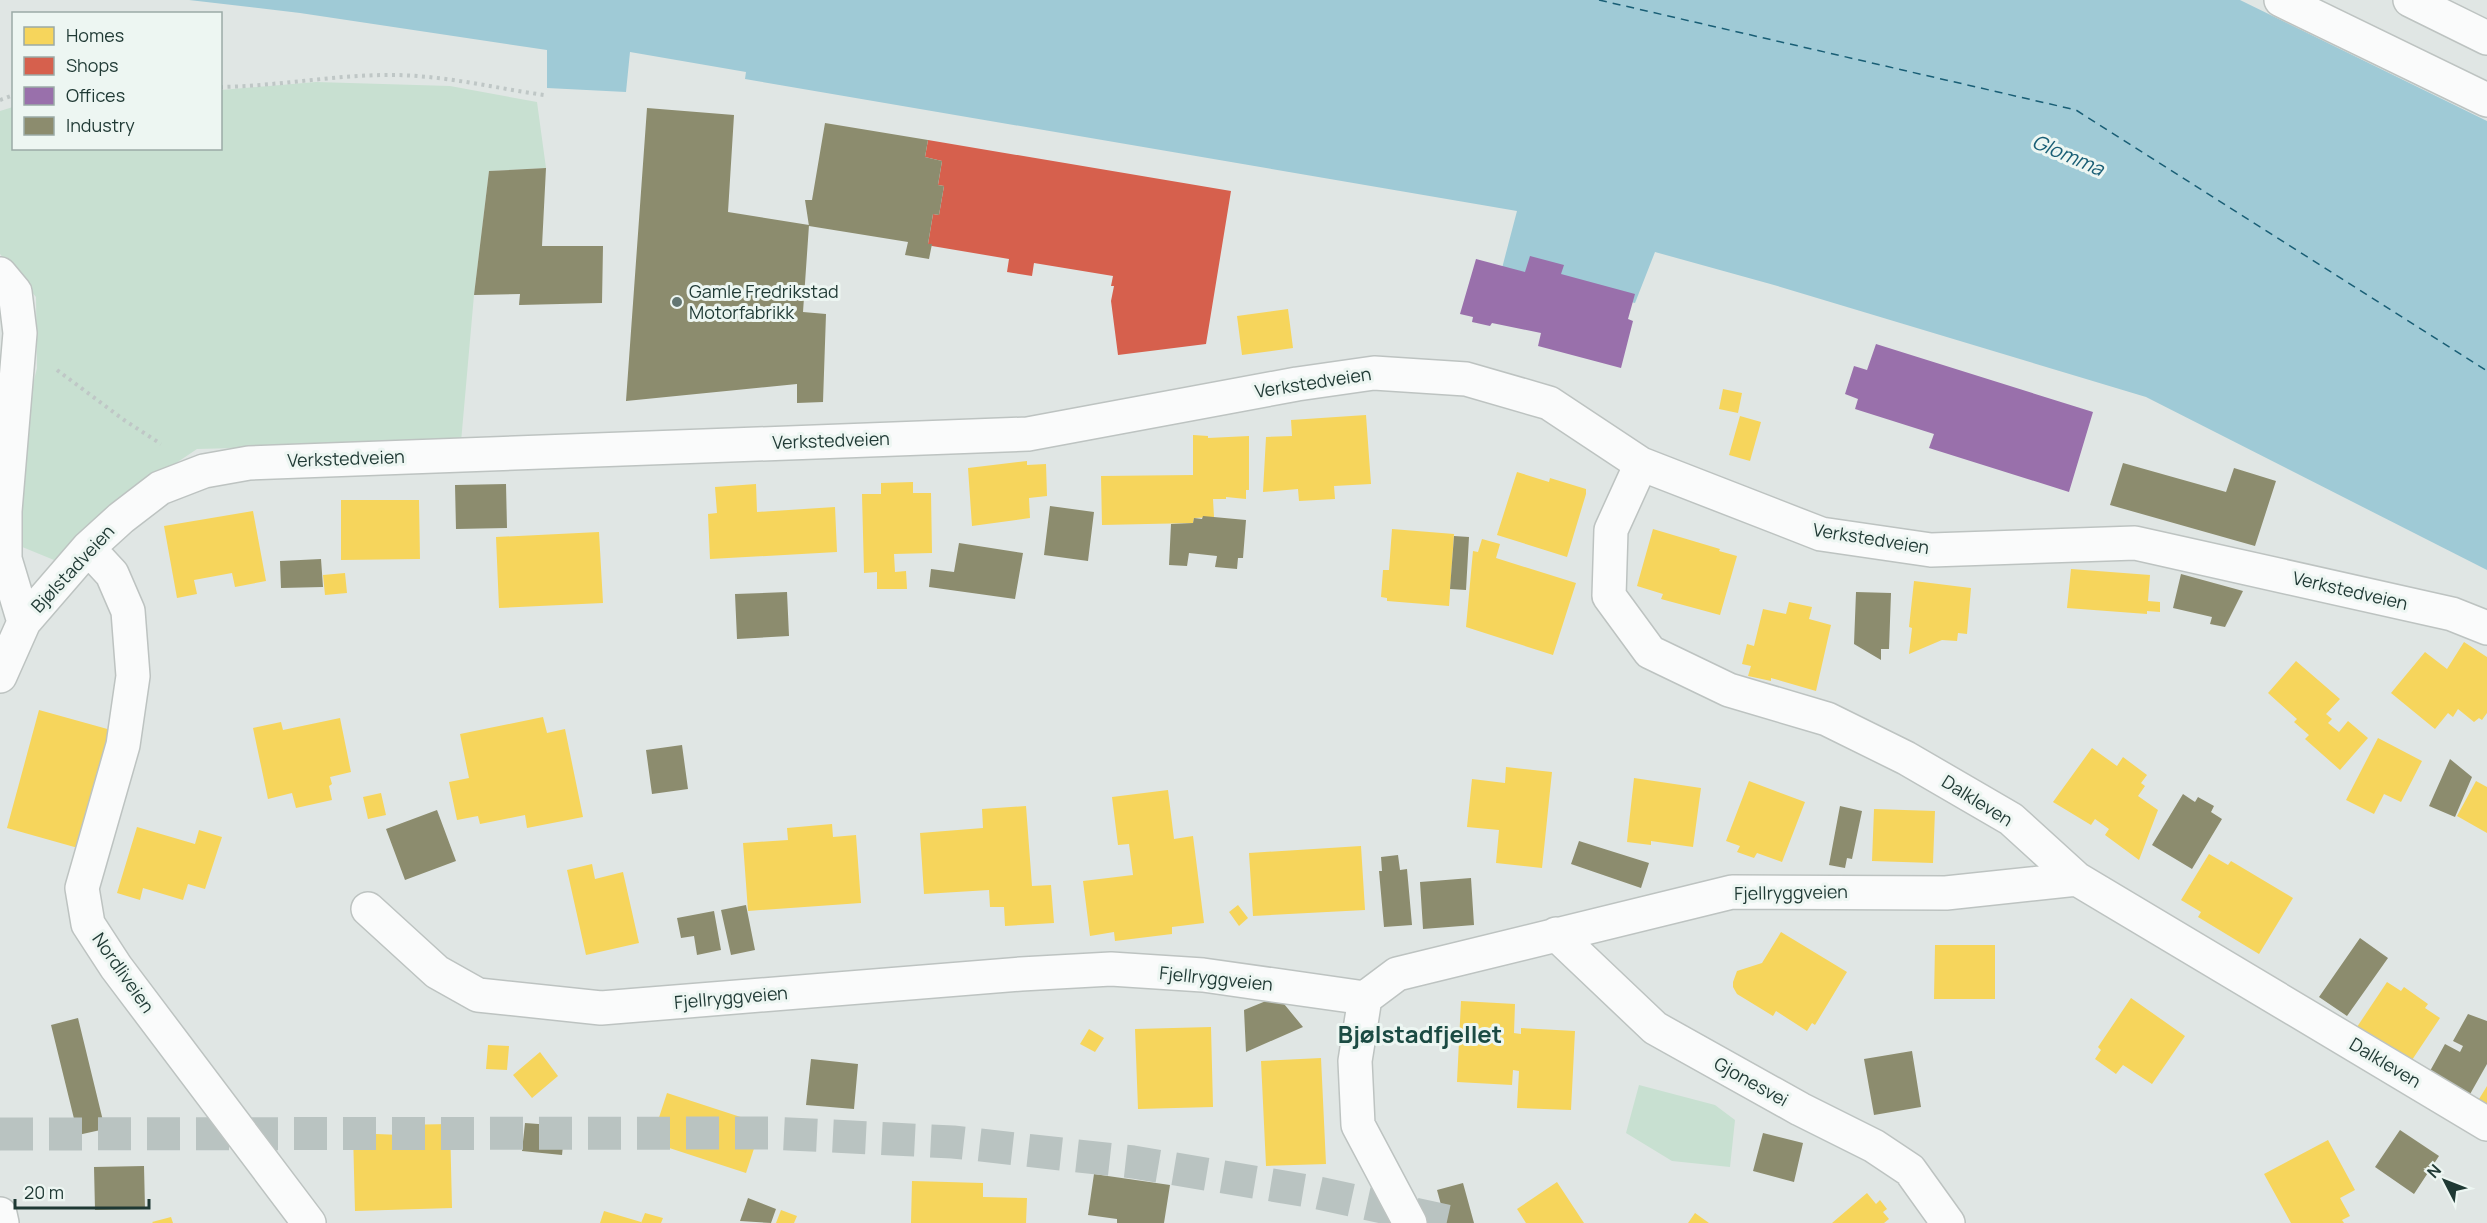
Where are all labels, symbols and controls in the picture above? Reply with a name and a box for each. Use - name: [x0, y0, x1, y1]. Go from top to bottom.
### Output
- legend: [12, 12, 222, 150]
- text: Homes: [66, 23, 124, 47]
- text: Shops: [66, 53, 118, 77]
- text: Offices: [66, 83, 125, 107]
- text: Industry: [66, 113, 135, 137]
- water label: Glomma: [2028, 127, 2109, 182]
- place label: Gamle Fredrikstad Motorfabrikk: [689, 279, 839, 324]
- marker: Gamle Fredrikstad Motorfabrikk: [670, 295, 684, 309]
- street label: Verkstedveien: [1253, 361, 1373, 403]
- street label: Verkstedveien: [772, 426, 890, 454]
- street label: Verkstedveien: [287, 444, 405, 472]
- street label: Verkstedveien: [1811, 517, 1931, 559]
- street label: Bjølstadveien: [25, 519, 119, 618]
- street label: Verkstedveien: [2290, 565, 2410, 615]
- street label: Dalkleven: [1938, 769, 2018, 831]
- street label: Fjellryggveien: [1734, 879, 1848, 905]
- street label: Nordliveien: [87, 928, 160, 1017]
- street label: Fjellryggveien: [1158, 960, 1274, 996]
- street label: Fjellryggveien: [673, 980, 789, 1014]
- district label: Bjølstadfjellet: [1338, 1017, 1502, 1050]
- street label: Dalkleven: [2345, 1031, 2426, 1093]
- street label: Gjonesvei: [1710, 1051, 1793, 1111]
- north arrow: [2415, 1151, 2475, 1211]
- text: N: [2422, 1159, 2446, 1183]
- scale bar: [15, 1172, 148, 1210]
- text: 20 m: [24, 1180, 64, 1204]

